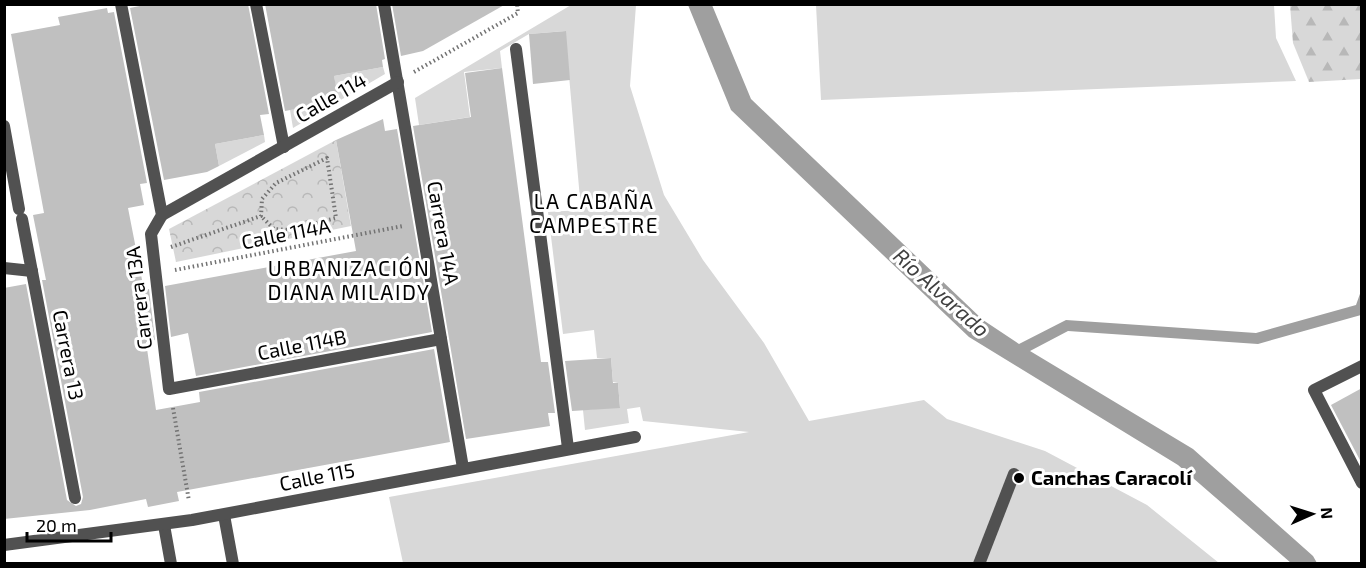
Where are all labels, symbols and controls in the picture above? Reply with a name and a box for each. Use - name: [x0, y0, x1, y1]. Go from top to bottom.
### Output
- street label: Calle 114: [291, 67, 370, 127]
- street label: Carrera 14A: [423, 179, 465, 287]
- district label: LA CABAÑA CAMPESTRE: [529, 188, 659, 237]
- street label: Calle 114A: [239, 213, 333, 253]
- water label: Río Alvarado: [889, 242, 995, 341]
- street label: Carrera 13A: [120, 245, 156, 351]
- district label: URBANIZACIÓN DIANA MILAIDY: [268, 255, 430, 304]
- street label: Carrera 13: [48, 308, 89, 402]
- street label: Calle 114B: [255, 324, 348, 364]
- street label: Calle 115: [277, 457, 356, 495]
- place label: Canchas Caracolí: [1031, 465, 1193, 489]
- marker: Canchas Caracolí: [1012, 471, 1026, 485]
- north arrow: [1282, 484, 1342, 544]
- scale bar: [27, 505, 111, 543]
- text: N: [1318, 507, 1337, 519]
- text: 20 m: [36, 514, 77, 536]

